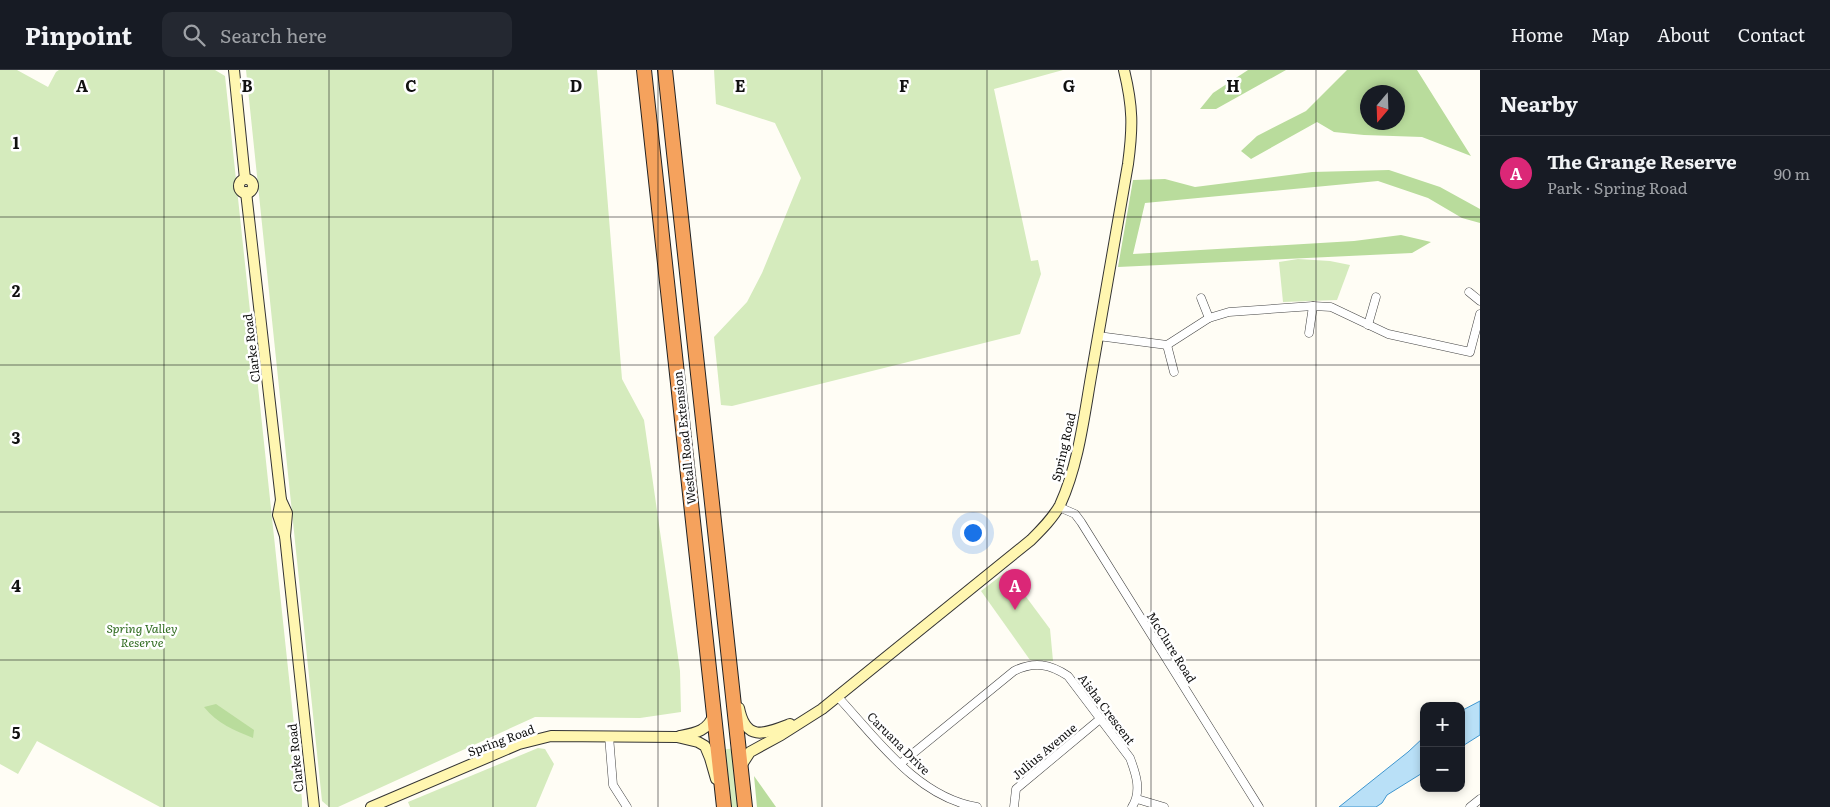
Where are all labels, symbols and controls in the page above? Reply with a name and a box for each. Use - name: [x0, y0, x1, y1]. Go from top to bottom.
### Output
- search box: [162, 12, 512, 57]
- text: Pinpoint: [25, 17, 132, 52]
- icon: search: [180, 21, 208, 49]
- text: Search here: [220, 21, 327, 49]
- text: Home: [1511, 21, 1563, 48]
- text: Map: [1591, 21, 1629, 48]
- text: About: [1657, 21, 1710, 48]
- text: Contact: [1738, 21, 1805, 48]
- text: A: [76, 73, 88, 97]
- text: B: [241, 73, 253, 97]
- text: C: [405, 73, 417, 97]
- text: D: [570, 73, 582, 97]
- text: E: [735, 73, 746, 97]
- text: F: [899, 73, 909, 97]
- text: G: [1063, 73, 1075, 97]
- text: H: [1226, 73, 1240, 97]
- north arrow: [1360, 85, 1405, 130]
- text: Nearby: [1500, 87, 1578, 118]
- text: 1: [13, 130, 20, 154]
- text: The Grange Reserve: [1547, 147, 1737, 175]
- text: A: [1510, 161, 1522, 185]
- text: 90 m: [1774, 161, 1810, 185]
- text: Park · Spring Road: [1547, 175, 1688, 199]
- text: 2: [12, 278, 21, 302]
- street label: Clarke Road: [238, 312, 264, 383]
- street label: Westall Road Extension: [668, 370, 700, 506]
- street label: Spring Road: [1046, 410, 1080, 483]
- text: 3: [12, 425, 21, 449]
- your location: [960, 520, 986, 546]
- pin: A: [999, 569, 1031, 610]
- text: 4: [11, 573, 21, 597]
- street label: McClure Road: [1143, 608, 1201, 687]
- park label: Spring Valley Reserve: [107, 619, 177, 651]
- street label: Aisha Crescent: [1074, 670, 1140, 748]
- map controls: [1420, 702, 1465, 792]
- button: +: [1420, 702, 1465, 747]
- street label: Caruana Drive: [863, 707, 935, 779]
- street label: Spring Road: [465, 719, 538, 760]
- street label: Julius Avenue: [1008, 719, 1080, 783]
- text: 5: [12, 720, 21, 744]
- street label: Clarke Road: [282, 722, 308, 793]
- button: −: [1420, 747, 1465, 792]

